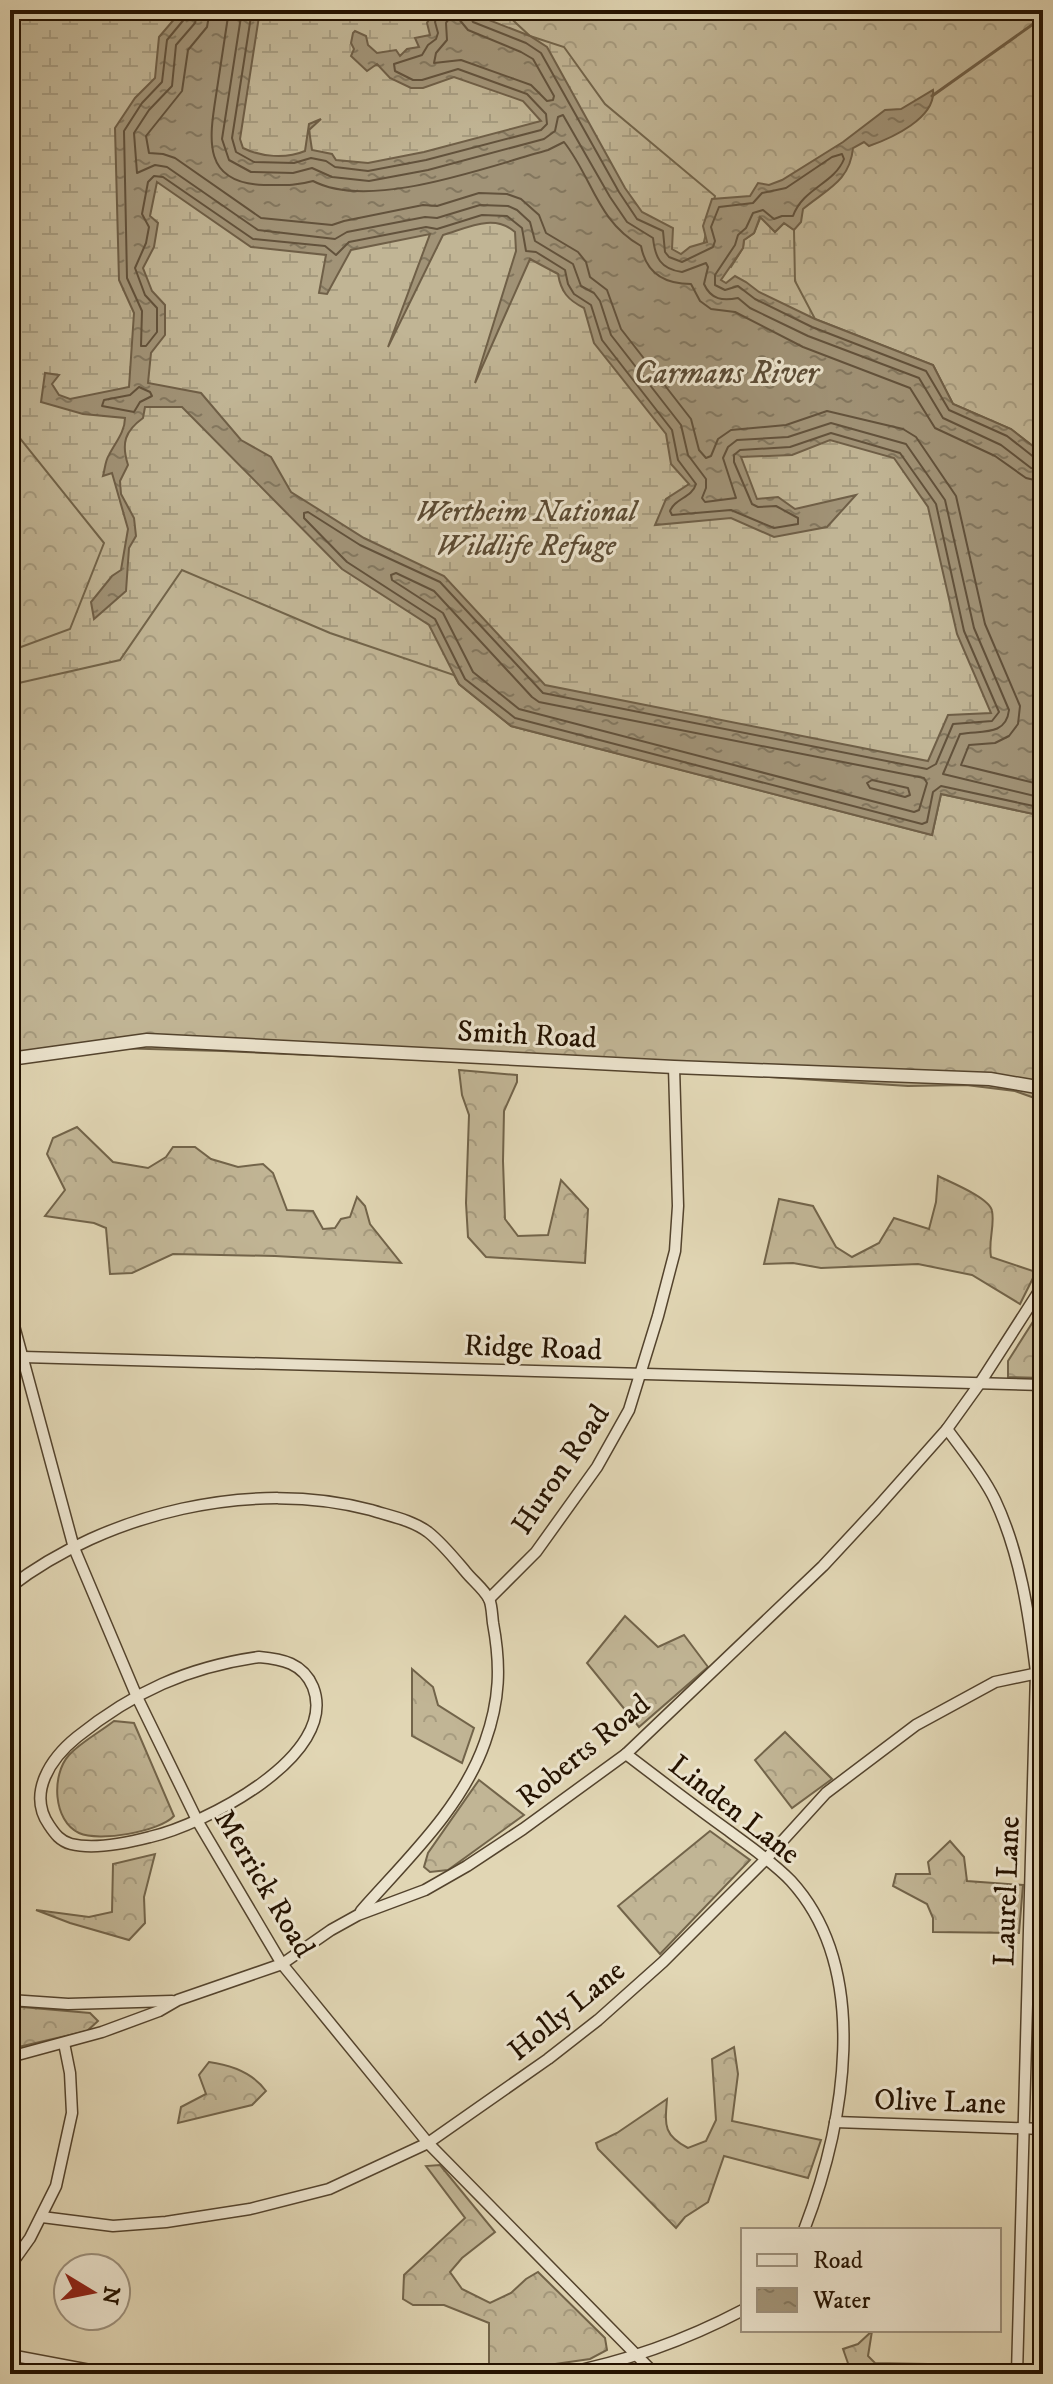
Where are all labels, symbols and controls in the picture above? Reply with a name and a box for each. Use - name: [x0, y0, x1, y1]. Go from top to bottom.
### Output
- water label: Carmans River: [634, 354, 821, 394]
- park label: Wertheim National Wildlife Refuge: [415, 494, 640, 565]
- street label: Smith Road: [456, 1013, 598, 1058]
- street label: Ridge Road: [463, 1328, 603, 1369]
- street label: Huron Road: [504, 1398, 618, 1542]
- street label: Roberts Road: [510, 1686, 658, 1816]
- street label: Linden Lane: [661, 1747, 807, 1873]
- street label: Merrick Road: [205, 1803, 322, 1964]
- street label: Laurel Lane: [986, 1815, 1029, 1967]
- street label: Holly Lane: [501, 1953, 633, 2070]
- street label: Olive Lane: [873, 2082, 1007, 2123]
- legend: [741, 2228, 1001, 2332]
- text: Road: [813, 2246, 863, 2276]
- north arrow: [52, 2252, 132, 2332]
- text: N: [95, 2284, 125, 2306]
- text: Water: [812, 2286, 870, 2316]

